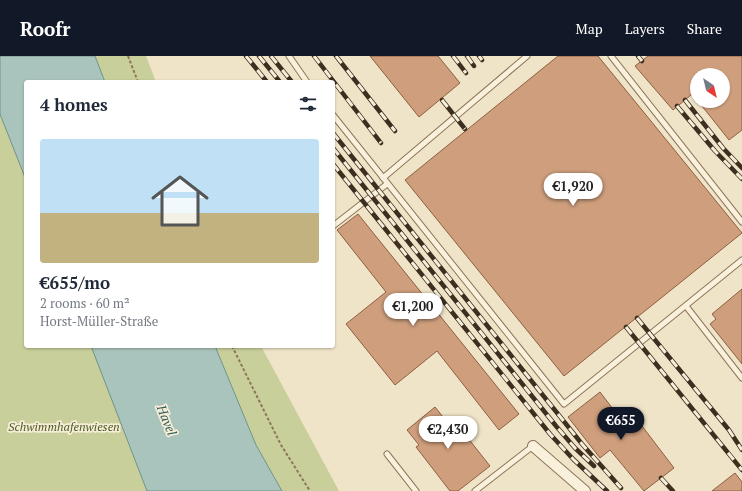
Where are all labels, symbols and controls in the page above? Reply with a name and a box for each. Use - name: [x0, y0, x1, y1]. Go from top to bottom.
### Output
- text: Roofr: [20, 16, 71, 41]
- text: Map: [576, 19, 603, 38]
- text: Layers: [625, 19, 665, 38]
- text: Share: [687, 19, 722, 38]
- north arrow: [690, 68, 730, 108]
- map controls: [690, 68, 730, 108]
- text: 4 homes: [40, 93, 108, 116]
- icon: filters: [297, 93, 319, 115]
- icon: home: [144, 165, 216, 237]
- pin: €1,920: [540, 173, 606, 207]
- text: €1,920: [553, 177, 593, 195]
- text: €655/mo: [40, 271, 110, 294]
- pin: €1,200: [380, 293, 446, 327]
- text: 2 rooms · 60 m²: [40, 294, 130, 312]
- text: €1,200: [393, 297, 433, 315]
- text: Horst-Müller-Straße: [40, 312, 158, 330]
- water label: Havel: [152, 401, 181, 438]
- pin: €655: [597, 407, 645, 441]
- text: €655: [606, 411, 636, 429]
- pin: €2,430: [415, 416, 481, 450]
- park label: Schwimmhafenwiesen: [8, 419, 120, 434]
- text: €2,430: [428, 420, 468, 438]

